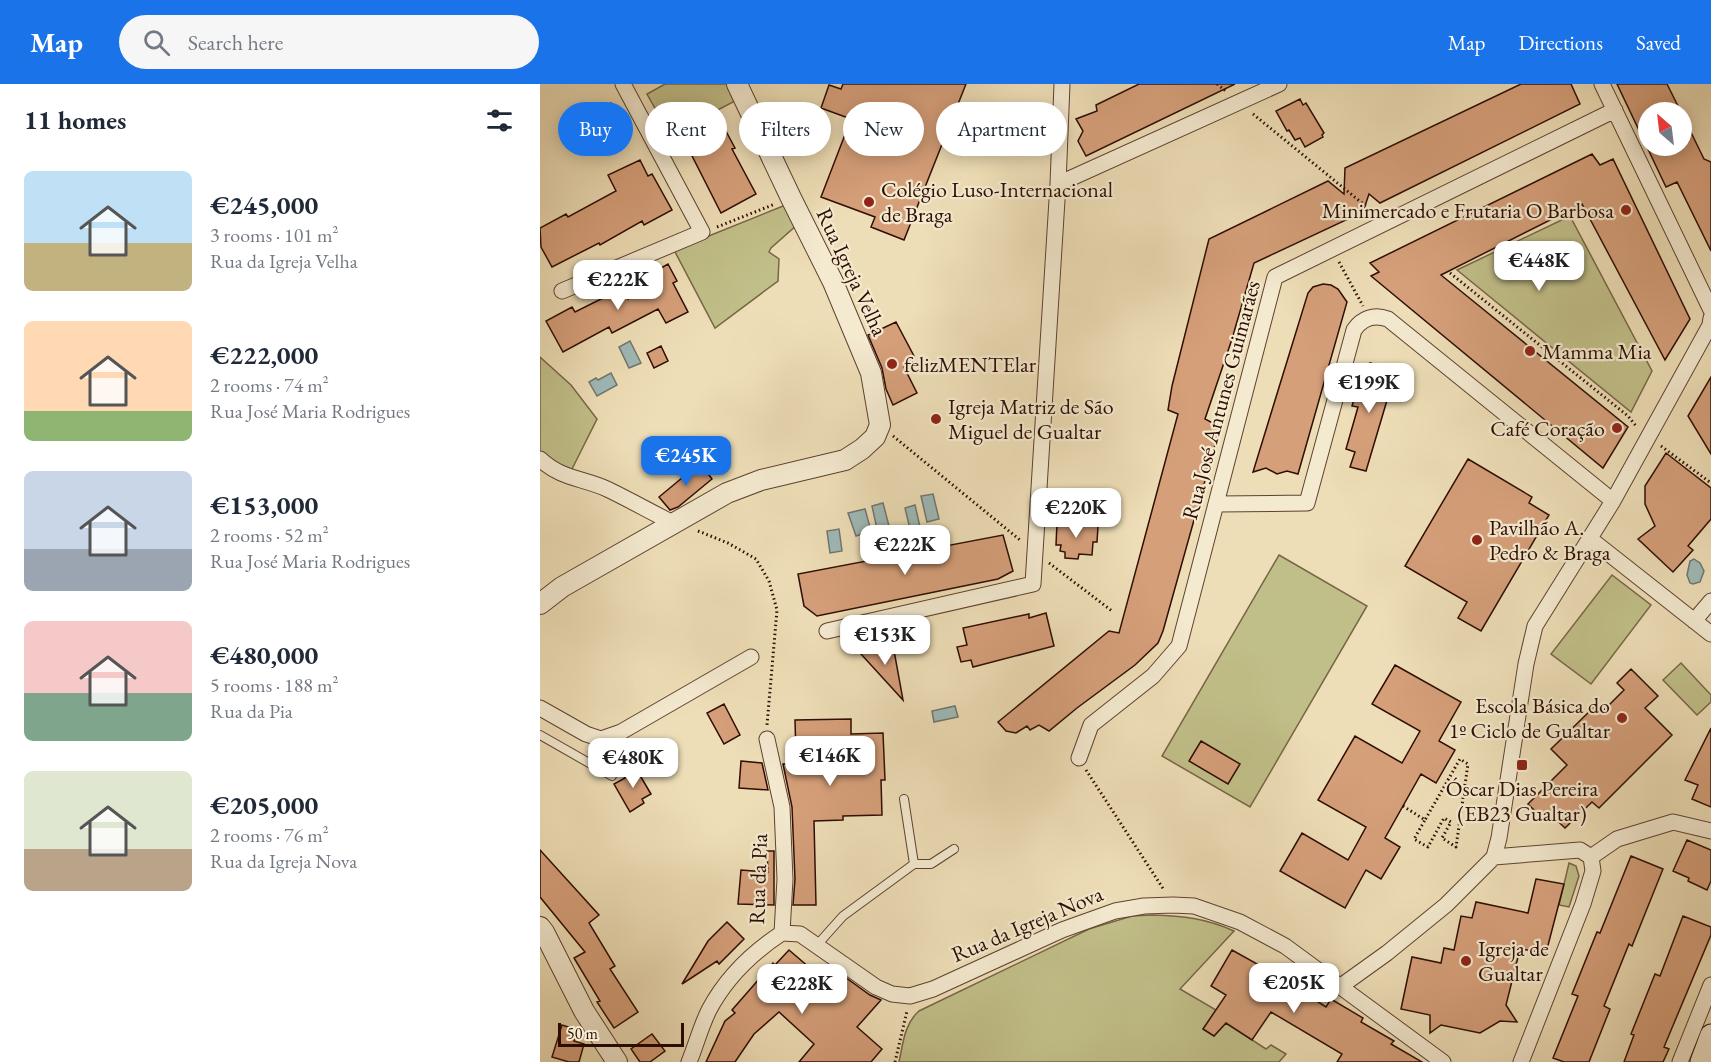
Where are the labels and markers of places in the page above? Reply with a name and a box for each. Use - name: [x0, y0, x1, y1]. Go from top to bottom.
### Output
- place label: Colégio Luso-Internacional de Braga: [881, 175, 1113, 229]
- marker: Colégio Luso-Internacional de Braga: [862, 195, 876, 209]
- place label: Minimercado e Frutaria O Barbosa: [1322, 196, 1614, 225]
- marker: Minimercado e Frutaria O Barbosa: [1619, 203, 1633, 217]
- pin: €448K: [1497, 241, 1581, 292]
- pin: €222K: [576, 260, 660, 311]
- place label: Mamma Mia: [1542, 337, 1652, 366]
- marker: Mamma Mia: [1523, 344, 1537, 358]
- place label: felizMENTElar: [904, 350, 1037, 379]
- marker: felizMENTElar: [885, 357, 899, 371]
- pin: €199K: [1327, 363, 1411, 414]
- place label: Igreja Matriz de São Miguel de Gualtar: [948, 392, 1114, 446]
- marker: Igreja Matriz de São Miguel de Gualtar: [929, 412, 943, 426]
- place label: Café Coração: [1490, 414, 1605, 443]
- marker: Café Coração: [1610, 421, 1624, 435]
- pin: €245K: [644, 436, 728, 487]
- pin: €220K: [1034, 488, 1118, 539]
- place label: Pavilhão A. Pedro & Braga: [1489, 513, 1611, 567]
- pin: €222K: [863, 525, 947, 576]
- marker: Pavilhão A. Pedro & Braga: [1470, 533, 1484, 547]
- pin: €153K: [843, 615, 927, 666]
- place label: Escola Básica do 1º Ciclo de Gualtar: [1449, 691, 1611, 745]
- marker: Escola Básica do 1º Ciclo de Gualtar: [1615, 711, 1629, 725]
- pin: €146K: [788, 736, 872, 787]
- pin: €480K: [591, 738, 675, 789]
- marker: Óscar Dias Pereira (EB23 Gualtar): [1515, 758, 1529, 772]
- place label: Óscar Dias Pereira (EB23 Gualtar): [1446, 774, 1598, 828]
- place label: Igreja de Gualtar: [1478, 934, 1549, 988]
- marker: Igreja de Gualtar: [1459, 954, 1473, 968]
- pin: €205K: [1252, 963, 1336, 1014]
- pin: €228K: [760, 964, 844, 1015]

